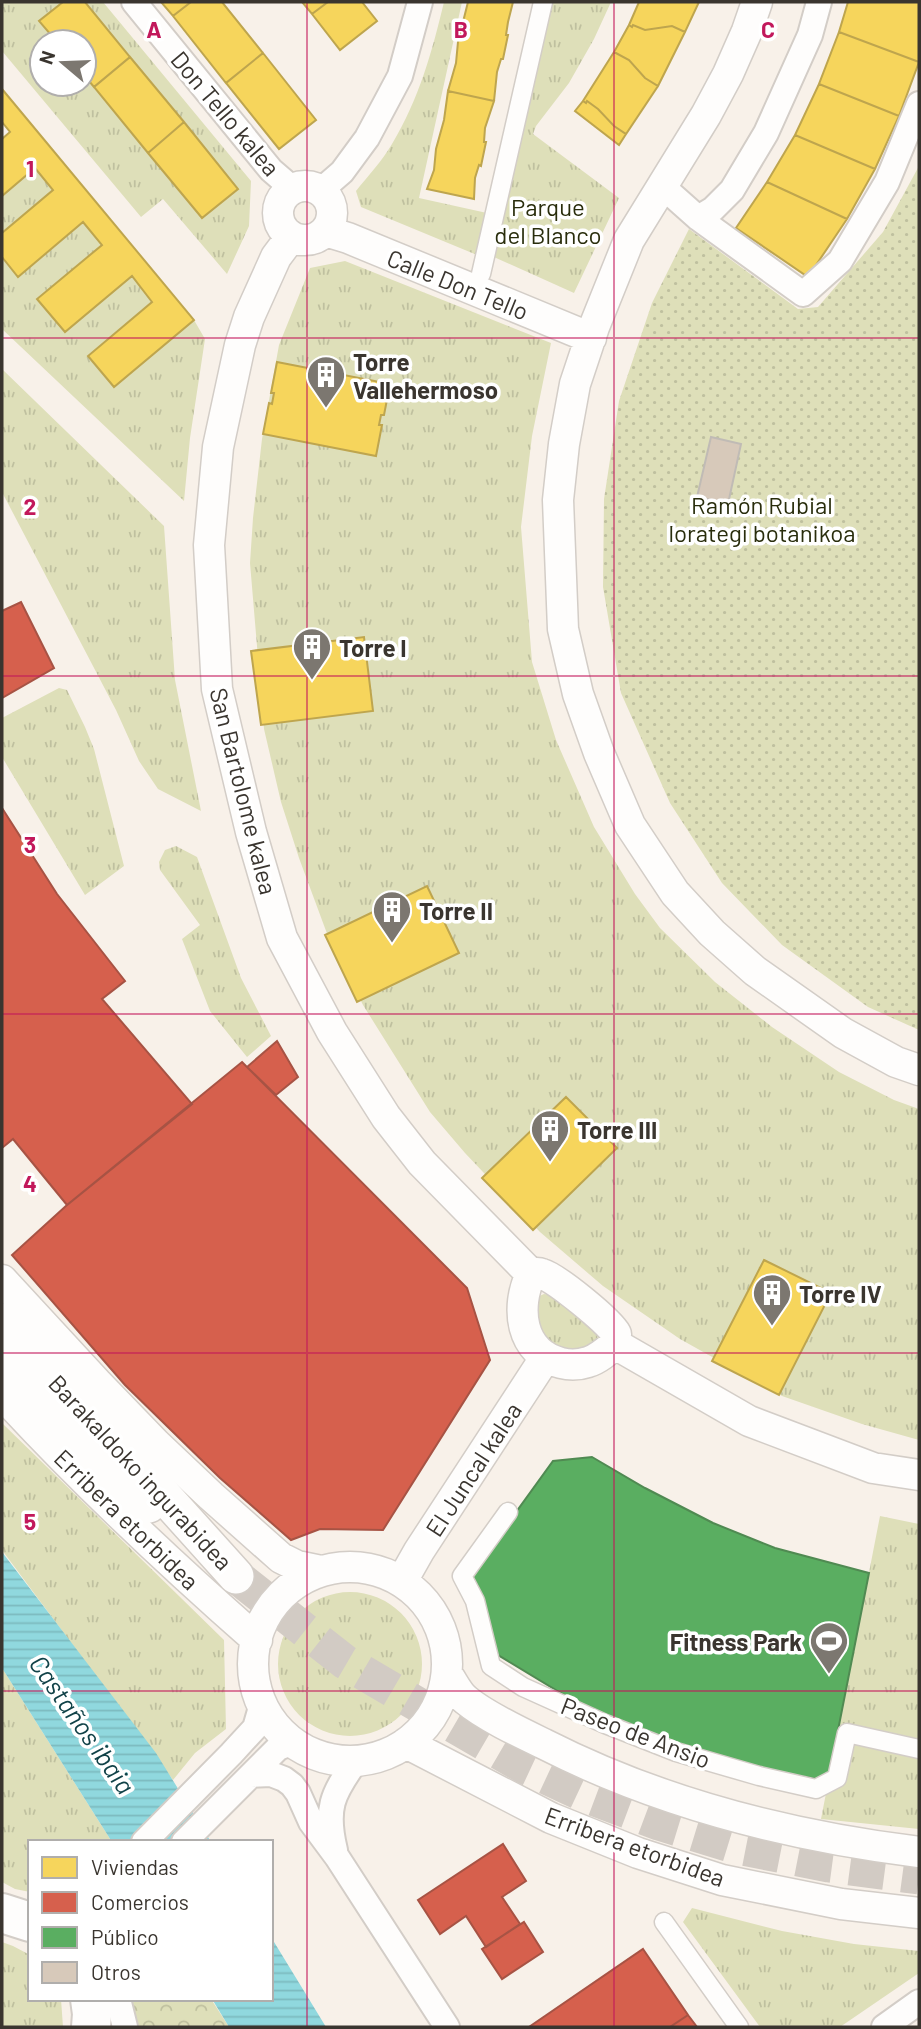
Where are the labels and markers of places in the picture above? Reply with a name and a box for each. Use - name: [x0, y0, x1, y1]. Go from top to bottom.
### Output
- place label: Torre Vallehermoso: [353, 347, 498, 404]
- building icon: Torre Vallehermoso: [305, 354, 347, 409]
- building icon: Torre I: [291, 626, 333, 681]
- place label: Torre I: [339, 633, 407, 662]
- building icon: Torre II: [371, 889, 413, 944]
- place label: Torre II: [419, 896, 493, 925]
- building icon: Torre III: [529, 1108, 571, 1163]
- place label: Torre III: [577, 1115, 657, 1144]
- building icon: Torre IV: [751, 1272, 793, 1327]
- place label: Torre IV: [799, 1279, 882, 1308]
- sports icon: Fitness Park: [808, 1620, 850, 1675]
- place label: Fitness Park: [670, 1627, 802, 1656]

